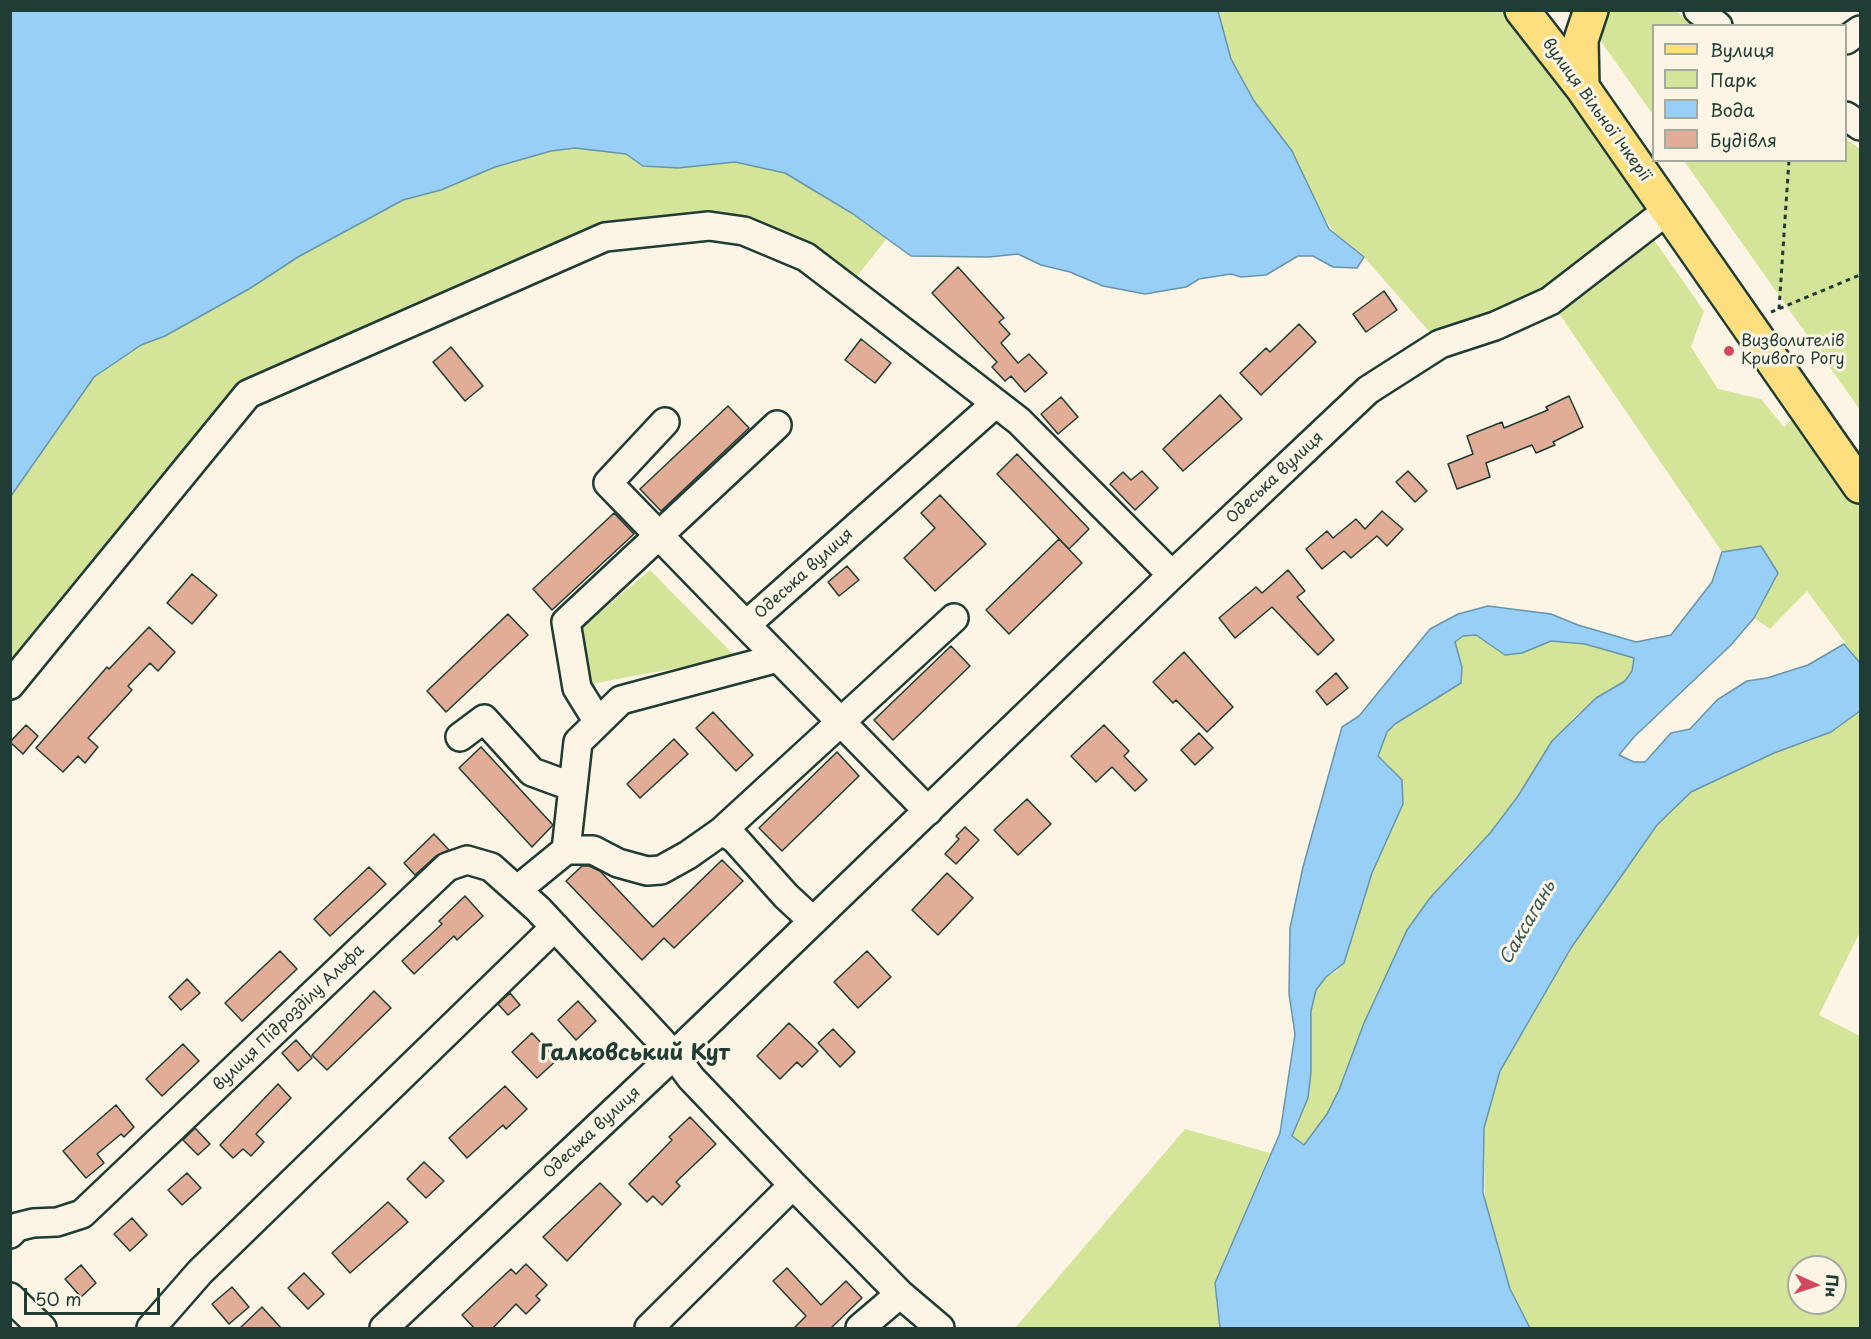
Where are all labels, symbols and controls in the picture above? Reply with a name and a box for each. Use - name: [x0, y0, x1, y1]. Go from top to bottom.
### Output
- legend: [1652, 24, 1847, 162]
- street label: вулиця Вільної Ічкерії: [1538, 35, 1654, 185]
- text: Вулиця: [1710, 36, 1775, 63]
- text: Парк: [1710, 66, 1756, 93]
- text: Вода: [1710, 96, 1755, 123]
- text: Будівля: [1710, 126, 1777, 153]
- place label: Визволителів Кривого Рогу: [1741, 332, 1845, 370]
- marker: Визволителів Кривого Рогу: [1722, 344, 1736, 358]
- street label: Одеська вулиця: [1222, 428, 1328, 528]
- street label: Одеська вулиця: [751, 525, 857, 623]
- water label: Саксагань: [1495, 877, 1561, 969]
- street label: вулиця Підрозділу Альфа: [209, 941, 369, 1095]
- district label: Галковський Кут: [540, 1041, 730, 1067]
- street label: Одеська вулиця: [539, 1083, 645, 1183]
- north arrow: [1787, 1255, 1847, 1315]
- text: Пн: [1820, 1274, 1846, 1298]
- scale bar: [27, 1276, 164, 1314]
- text: 50 m: [35, 1285, 82, 1312]

